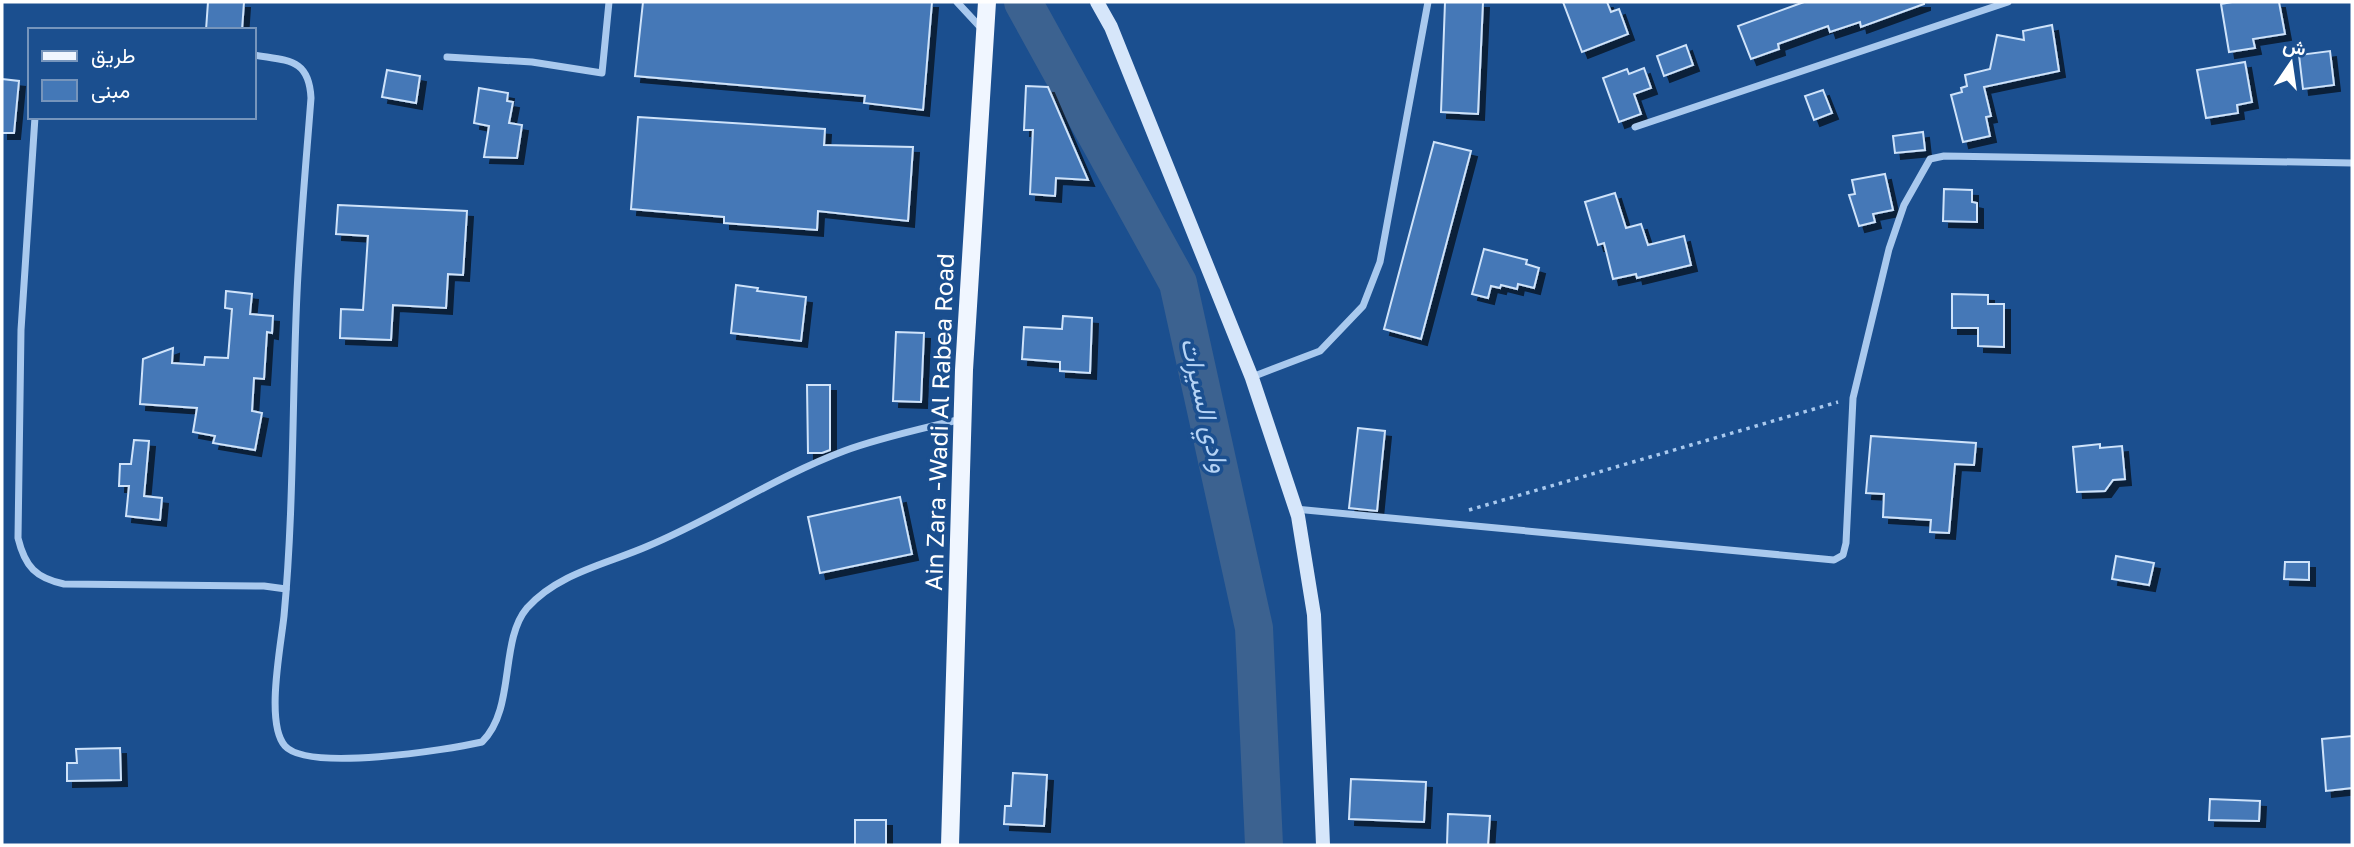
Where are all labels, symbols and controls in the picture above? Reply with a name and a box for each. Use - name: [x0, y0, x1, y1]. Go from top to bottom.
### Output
- legend: [28, 28, 256, 119]
- north arrow: [2256, 28, 2326, 98]
- text: ش: [2281, 32, 2309, 61]
- text: طريق: [91, 42, 136, 69]
- text: مبنى: [91, 77, 130, 103]
- street label: Ain Zara -Wadi Al Rabea Road: [918, 253, 959, 591]
- water label: وادي السيرات: [1169, 334, 1236, 477]

